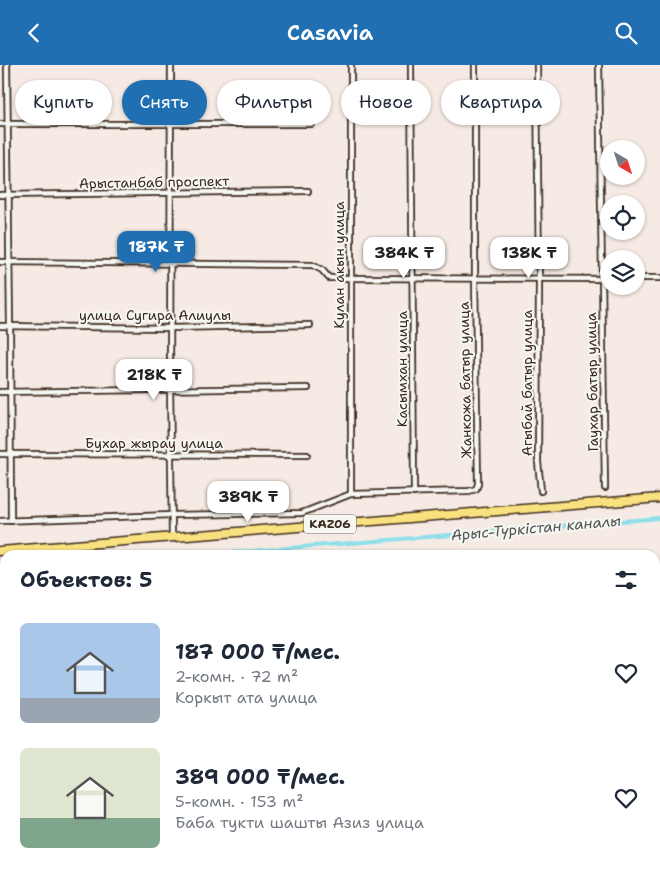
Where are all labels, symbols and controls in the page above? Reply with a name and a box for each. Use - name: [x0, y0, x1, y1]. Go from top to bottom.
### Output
- text: Casavia: [287, 18, 373, 47]
- icon: back: [20, 19, 48, 47]
- icon: search: [612, 19, 640, 47]
- chip: Купить: [15, 80, 112, 125]
- chip: Снять: [122, 80, 207, 125]
- chip: Фильтры: [217, 80, 331, 125]
- chip: Новое: [341, 80, 431, 125]
- chip: Квартира: [441, 80, 560, 125]
- north arrow: [600, 140, 645, 185]
- map controls: [600, 140, 645, 295]
- street label: Арыстанбаб проспект: [79, 172, 230, 192]
- button: locate: [600, 195, 645, 240]
- street label: Кулан акын улица: [330, 201, 348, 329]
- pin: 187K ₸: [115, 231, 197, 273]
- text: 187K ₸: [128, 236, 184, 257]
- pin: 384K ₸: [363, 237, 445, 279]
- pin: 138K ₸: [488, 237, 570, 279]
- text: 384K ₸: [374, 242, 434, 263]
- text: 138K ₸: [501, 242, 557, 263]
- button: layers: [600, 250, 645, 295]
- street label: Жанкожа батыр улица: [455, 301, 475, 459]
- street label: улица Сугира Алиулы: [79, 306, 231, 324]
- street label: Касымхан улица: [393, 310, 411, 427]
- street label: Агыбай батыр улица: [518, 310, 536, 456]
- street label: Гаухар батыр улица: [582, 312, 602, 452]
- pin: 218K ₸: [113, 359, 195, 401]
- text: 218K ₸: [126, 364, 182, 385]
- street label: Бухар жырау улица: [85, 434, 223, 452]
- pin: 389K ₸: [207, 481, 289, 523]
- text: 389K ₸: [218, 486, 278, 507]
- water label: Арыс-Түркістан каналы: [450, 511, 622, 545]
- road number: KАZ06: [304, 514, 356, 533]
- text: Объектов: 5: [20, 566, 152, 594]
- icon: filters: [612, 566, 640, 594]
- text: 187 000 ₸/мес.: [175, 638, 340, 666]
- icon: home: [60, 643, 120, 703]
- icon: heart: [612, 659, 640, 687]
- text: 2-комн. · 72 m²: [175, 666, 298, 687]
- text: Коркыт ата улица: [175, 687, 317, 708]
- text: 389 000 ₸/мес.: [175, 763, 345, 791]
- icon: home: [60, 768, 120, 828]
- icon: heart: [612, 784, 640, 812]
- text: 5-комн. · 153 m²: [175, 791, 304, 812]
- text: Баба тукти шашты Азиз улица: [175, 812, 424, 833]

